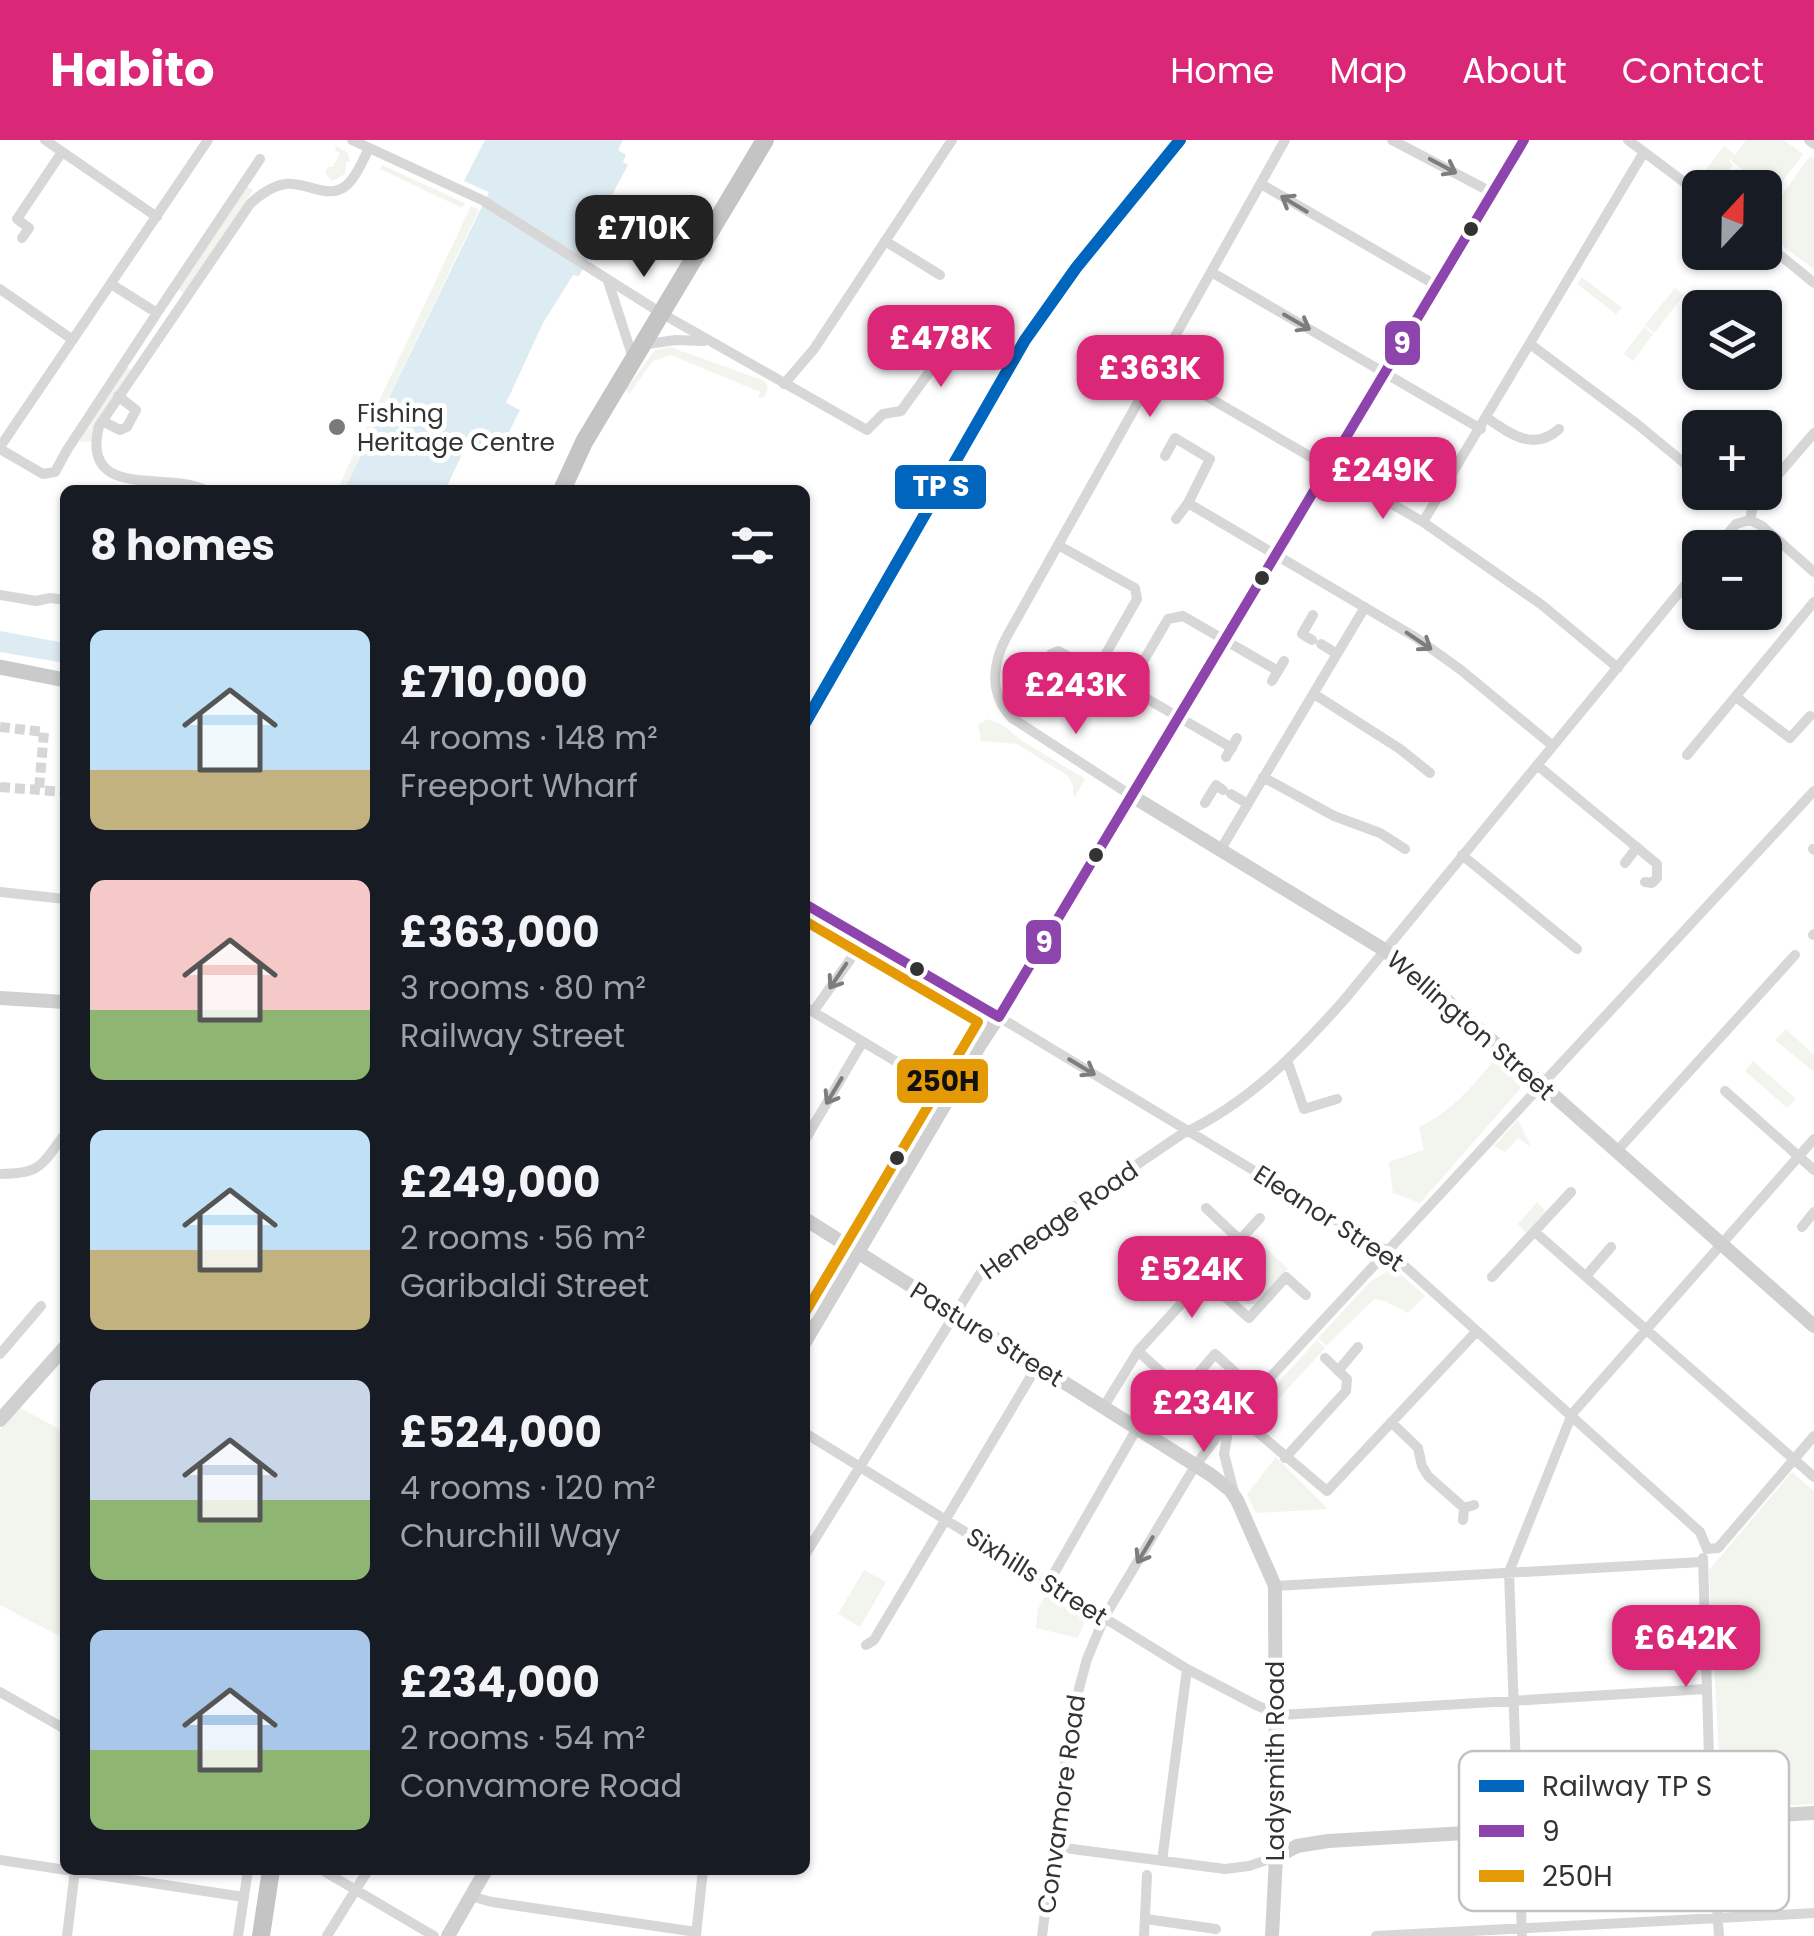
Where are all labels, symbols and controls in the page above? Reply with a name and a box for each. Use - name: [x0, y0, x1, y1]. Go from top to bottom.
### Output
- text: Habito: [50, 36, 215, 103]
- text: Home: [1170, 46, 1275, 95]
- text: Map: [1330, 46, 1407, 95]
- text: About: [1462, 46, 1567, 95]
- text: Contact: [1622, 46, 1764, 95]
- one-way arrow: [1427, 157, 1457, 176]
- north arrow: [1682, 170, 1782, 270]
- map controls: [1682, 170, 1782, 630]
- one-way arrow: [1280, 194, 1309, 214]
- pin: £710K: [574, 195, 714, 280]
- text: £710K: [597, 205, 691, 250]
- unlabelled marker: [1461, 219, 1481, 239]
- button: layers: [1682, 290, 1782, 390]
- pin: £478K: [871, 305, 1011, 390]
- one-way arrow: [1282, 313, 1311, 333]
- text: £478K: [889, 315, 993, 360]
- line badge: 9: [1383, 319, 1422, 367]
- text: 9: [1393, 324, 1411, 363]
- pin: £363K: [1080, 335, 1220, 420]
- text: £363K: [1099, 345, 1201, 390]
- place label: Fishing Heritage Centre: [357, 396, 555, 460]
- button: +: [1682, 410, 1782, 510]
- marker: Fishing Heritage Centre: [326, 416, 348, 438]
- pin: £249K: [1313, 437, 1453, 522]
- text: £249K: [1331, 447, 1435, 492]
- line badge: TP S: [893, 463, 988, 511]
- text: TP S: [912, 467, 970, 506]
- text: 8 homes: [90, 516, 275, 575]
- icon: filters: [725, 518, 780, 573]
- button: −: [1682, 530, 1782, 630]
- unlabelled marker: [1252, 568, 1272, 588]
- one-way arrow: [1405, 630, 1433, 651]
- pin: £243K: [1006, 652, 1146, 737]
- text: £710,000: [400, 653, 588, 712]
- text: £243K: [1025, 662, 1127, 707]
- icon: home: [170, 670, 290, 790]
- text: 4 rooms · 148 m²: [400, 715, 658, 760]
- text: Freeport Wharf: [400, 763, 638, 808]
- unlabelled marker: [1086, 845, 1106, 865]
- text: £363,000: [400, 903, 600, 962]
- line badge: 9: [1024, 918, 1063, 966]
- icon: home: [170, 920, 290, 1040]
- text: 9: [1035, 923, 1053, 962]
- street label: Wellington Street: [1379, 943, 1562, 1108]
- unlabelled marker: [907, 959, 927, 979]
- one-way arrow: [828, 961, 849, 989]
- text: 3 rooms · 80 m²: [400, 965, 646, 1010]
- text: Railway Street: [400, 1013, 625, 1058]
- line badge: 250H: [895, 1057, 990, 1105]
- one-way arrow: [1067, 1057, 1096, 1077]
- text: 250H: [907, 1062, 979, 1101]
- one-way arrow: [823, 1076, 843, 1105]
- unlabelled marker: [887, 1148, 907, 1168]
- text: £249,000: [400, 1153, 600, 1212]
- street label: Heneage Road: [973, 1153, 1145, 1288]
- street label: Eleanor Street: [1247, 1157, 1411, 1280]
- icon: home: [170, 1170, 290, 1290]
- text: 2 rooms · 56 m²: [400, 1215, 646, 1260]
- pin: £524K: [1122, 1236, 1262, 1321]
- text: £524K: [1140, 1246, 1244, 1291]
- text: Garibaldi Street: [400, 1263, 649, 1308]
- street label: Pasture Street: [904, 1273, 1070, 1395]
- pin: £234K: [1134, 1370, 1274, 1455]
- text: £234K: [1153, 1380, 1255, 1425]
- text: £524,000: [400, 1403, 602, 1462]
- icon: home: [170, 1420, 290, 1540]
- text: 4 rooms · 120 m²: [400, 1465, 656, 1510]
- text: Churchill Way: [400, 1513, 621, 1558]
- street label: Sixhills Street: [960, 1519, 1114, 1634]
- one-way arrow: [1135, 1535, 1155, 1564]
- pin: £642K: [1616, 1605, 1756, 1690]
- text: £642K: [1634, 1615, 1738, 1660]
- text: £234,000: [400, 1653, 600, 1712]
- street label: Ladysmith Road: [1258, 1661, 1293, 1861]
- icon: home: [170, 1670, 290, 1790]
- street label: Convamore Road: [1029, 1692, 1094, 1916]
- text: 2 rooms · 54 m²: [400, 1715, 646, 1760]
- legend: [1459, 1751, 1789, 1911]
- text: Convamore Road: [400, 1763, 682, 1808]
- text: Railway TP S: [1542, 1767, 1712, 1806]
- text: 9: [1542, 1812, 1560, 1851]
- text: 250H: [1542, 1857, 1613, 1896]

